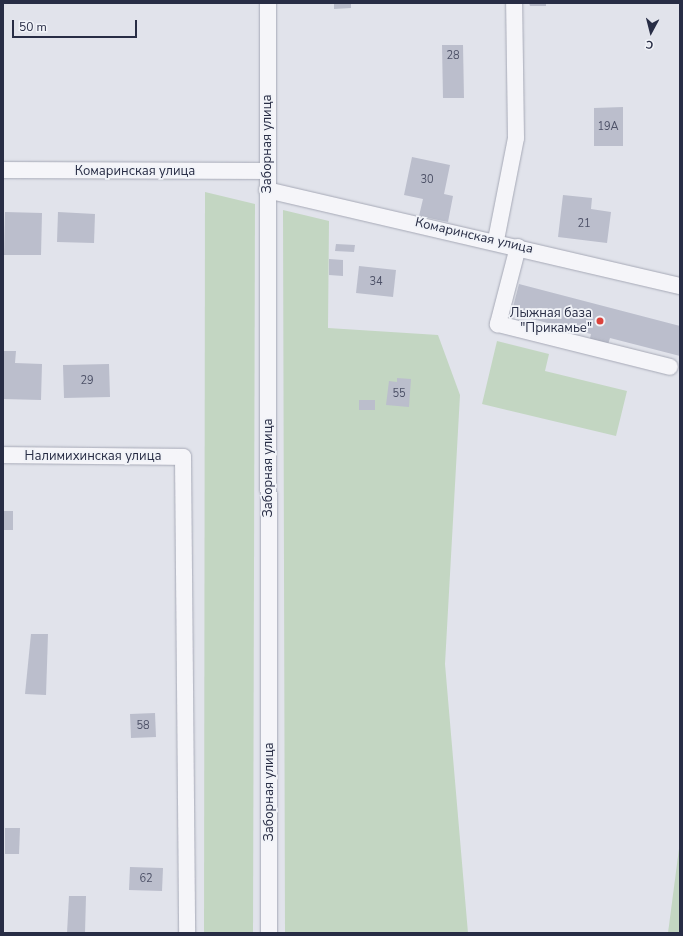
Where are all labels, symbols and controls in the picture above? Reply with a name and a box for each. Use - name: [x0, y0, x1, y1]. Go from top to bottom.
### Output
- scale bar: [14, 12, 139, 38]
- north arrow: [631, 12, 671, 52]
- text: 50 m: [19, 19, 47, 35]
- text: С: [645, 37, 654, 52]
- house number: 28: [446, 49, 460, 63]
- street label: Заборная улица: [259, 95, 275, 193]
- house number: 19А: [597, 120, 619, 134]
- street label: Комаринская улица: [75, 163, 195, 179]
- house number: 30: [420, 173, 434, 187]
- street label: Комаринская улица: [413, 215, 535, 257]
- house number: 21: [577, 217, 591, 231]
- house number: 34: [369, 275, 383, 289]
- place label: Лыжная база "Прикамье": [510, 306, 592, 337]
- marker: Лыжная база "Прикамье": [595, 316, 605, 326]
- house number: 29: [80, 374, 94, 388]
- house number: 55: [392, 387, 406, 401]
- street label: Заборная улица: [260, 419, 276, 517]
- street label: Налимихинская улица: [25, 448, 161, 464]
- house number: 58: [136, 719, 150, 733]
- street label: Заборная улица: [261, 743, 277, 841]
- house number: 62: [139, 872, 153, 886]

